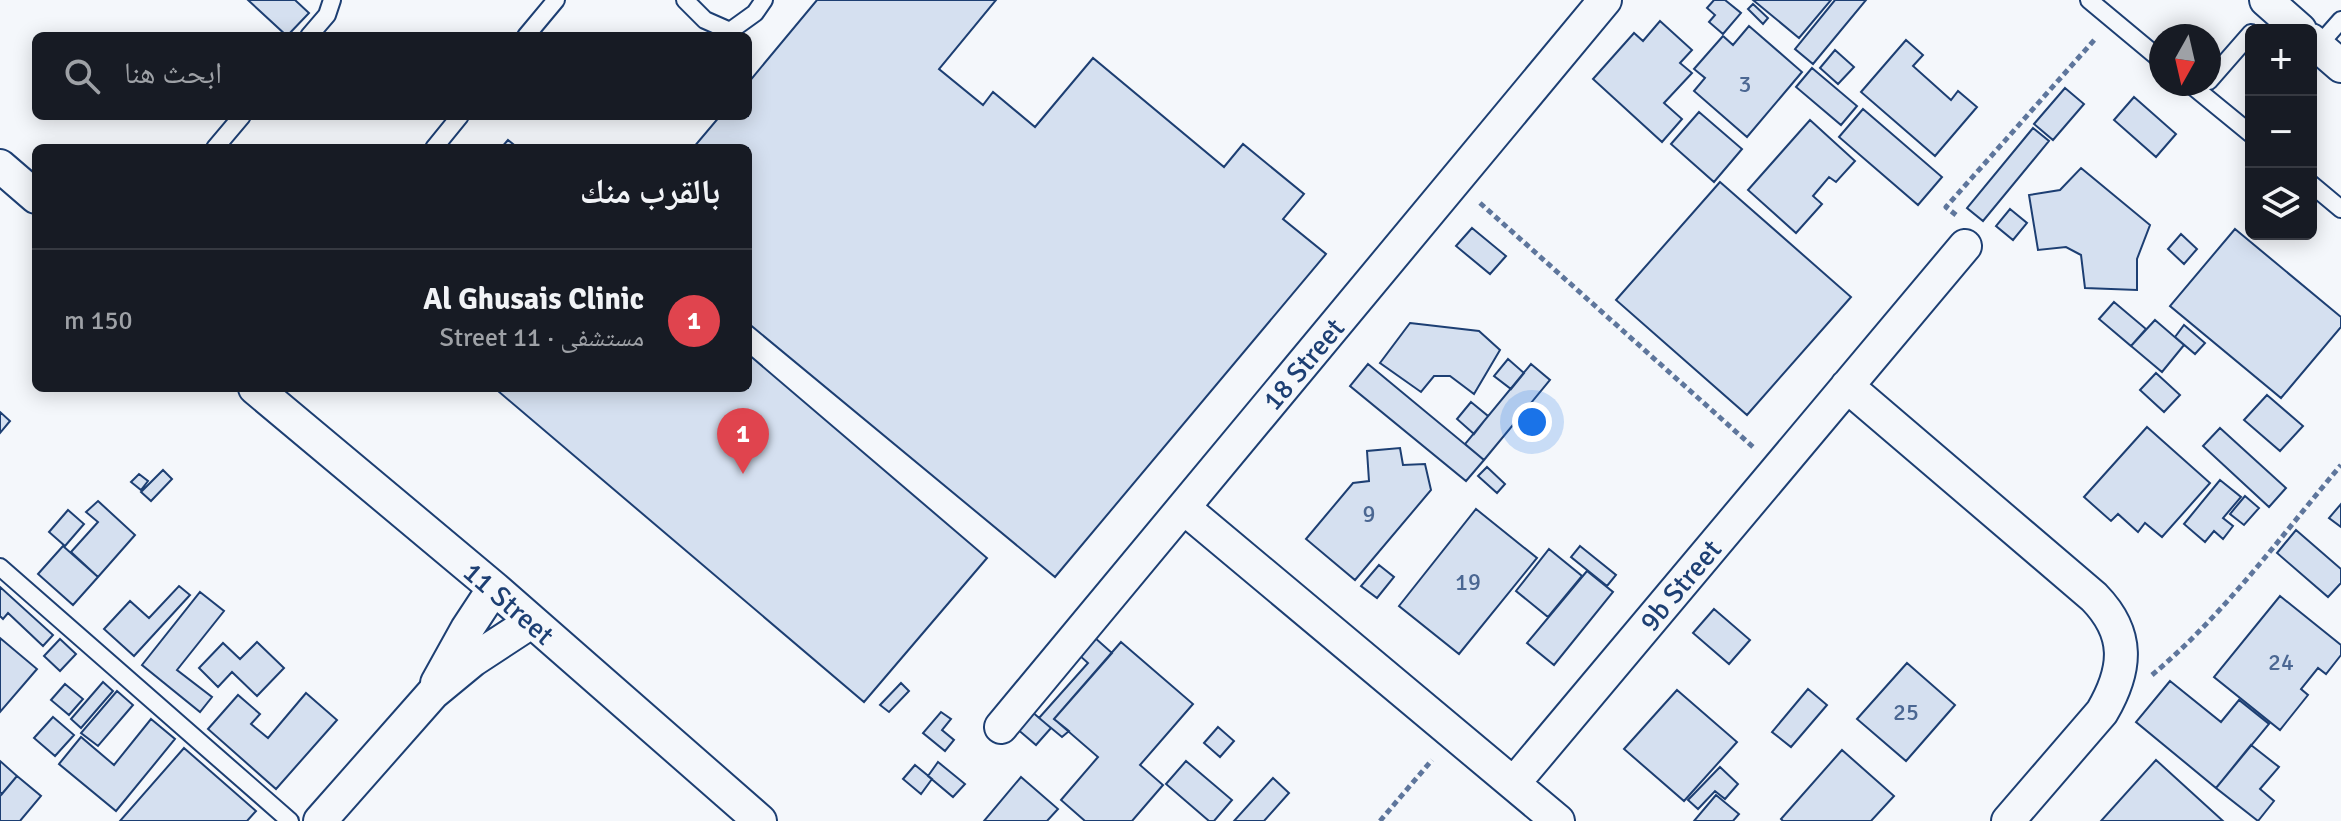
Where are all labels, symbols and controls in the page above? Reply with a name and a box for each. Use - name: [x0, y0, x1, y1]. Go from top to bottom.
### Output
- north arrow: [2149, 24, 2221, 96]
- map controls: [2245, 24, 2317, 240]
- button: +: [2245, 24, 2317, 96]
- search box: [32, 32, 752, 120]
- icon: search: [60, 54, 104, 98]
- text: ابحث هنا: [124, 55, 222, 92]
- house number: 3: [1739, 69, 1751, 99]
- button: −: [2245, 96, 2317, 168]
- button: layers: [2245, 168, 2317, 240]
- text: بالقرب منك: [580, 171, 720, 213]
- text: Al Ghusais Clinic: [423, 281, 644, 318]
- text: 150 m: [64, 305, 133, 337]
- text: 1: [687, 305, 701, 337]
- street label: 18 Street: [1256, 312, 1352, 417]
- text: مستشفى · 11 Street: [439, 322, 644, 354]
- your location: [1512, 402, 1552, 442]
- pin: 1: [717, 408, 769, 474]
- house number: 9: [1363, 499, 1375, 529]
- street label: 9b Street: [1633, 533, 1729, 638]
- street label: 11 Street: [456, 555, 561, 653]
- house number: 19: [1455, 567, 1481, 597]
- house number: 24: [2268, 647, 2294, 677]
- house number: 25: [1893, 697, 1919, 727]

